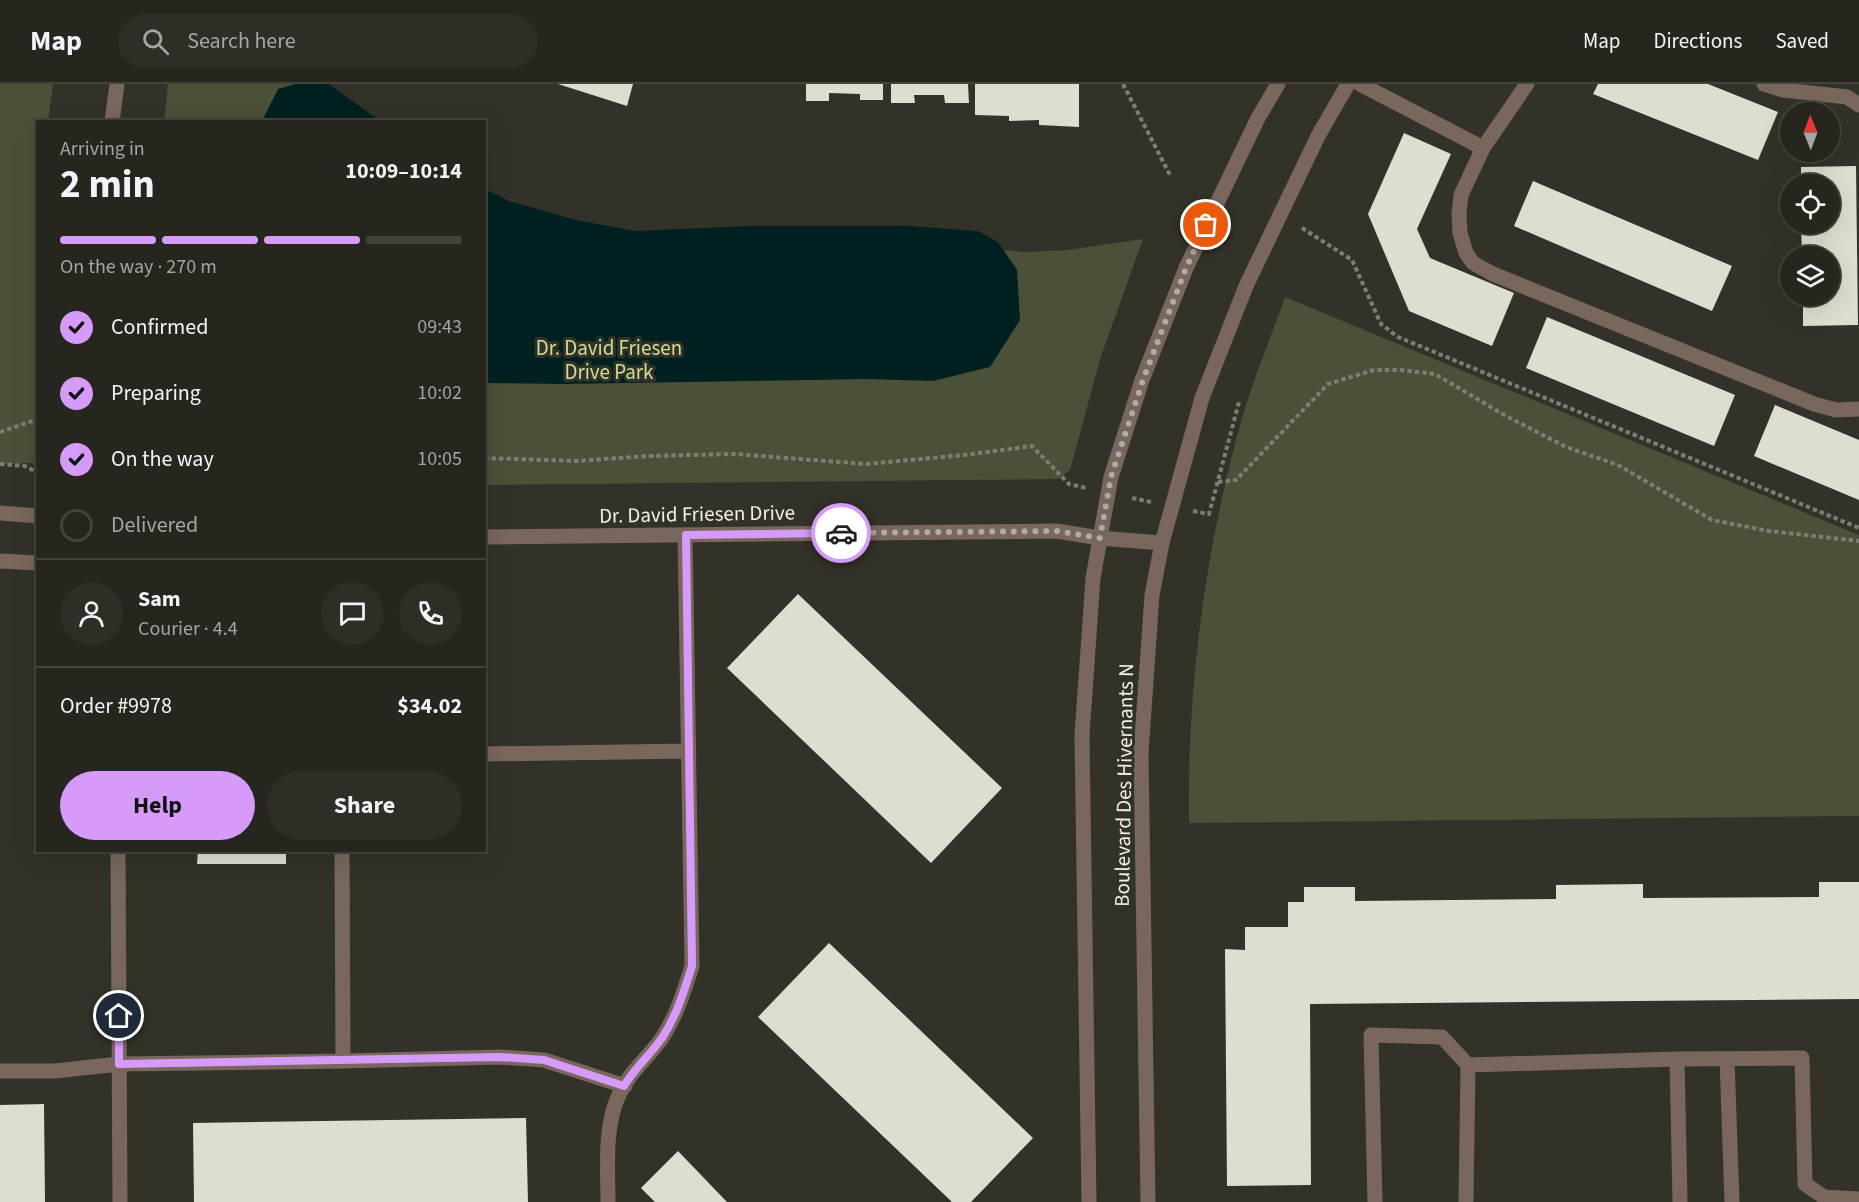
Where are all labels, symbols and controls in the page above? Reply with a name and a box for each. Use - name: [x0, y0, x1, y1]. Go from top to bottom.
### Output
- search box: [118, 14, 538, 68]
- text: Map: [30, 21, 82, 61]
- icon: search: [139, 25, 172, 58]
- text: Search here: [187, 25, 296, 57]
- text: Map: [1583, 26, 1621, 56]
- text: Directions: [1654, 26, 1742, 56]
- text: Saved: [1775, 26, 1829, 56]
- north arrow: [1780, 102, 1840, 162]
- map controls: [1780, 102, 1840, 306]
- text: Arriving in: [60, 135, 145, 163]
- text: 10:09–10:14: [345, 155, 462, 187]
- text: 2 min: [60, 157, 155, 213]
- button: locate: [1780, 174, 1840, 234]
- pin: [1180, 199, 1231, 250]
- icon: bag: [1189, 208, 1222, 241]
- button: layers: [1780, 246, 1840, 306]
- text: On the way · 270 m: [60, 253, 217, 281]
- icon: check: [60, 311, 93, 344]
- text: Confirmed: [111, 311, 208, 343]
- text: 09:43: [417, 313, 462, 341]
- park label: Dr. David Friesen Drive Park: [536, 333, 682, 387]
- icon: check: [60, 377, 93, 410]
- text: Preparing: [111, 377, 201, 409]
- text: 10:02: [417, 379, 462, 407]
- icon: check: [60, 443, 93, 476]
- text: On the way: [111, 443, 214, 475]
- text: 10:05: [417, 445, 462, 473]
- street label: Dr. David Friesen Drive: [599, 497, 795, 531]
- courier: [811, 503, 871, 563]
- text: Delivered: [111, 509, 198, 541]
- icon: car: [825, 517, 858, 550]
- button: person: [60, 582, 123, 645]
- button: chat: [321, 582, 384, 645]
- button: phone: [399, 582, 462, 645]
- text: Sam: [138, 583, 181, 615]
- text: Courier · 4.4: [138, 615, 238, 643]
- street label: Boulevard Des Hivernants N: [1107, 663, 1141, 907]
- text: Order #9978: [60, 690, 172, 722]
- text: $34.02: [397, 690, 462, 722]
- button: Help: [60, 771, 255, 840]
- button: Share: [267, 771, 462, 840]
- pin: [93, 990, 144, 1041]
- icon: home: [102, 999, 135, 1032]

